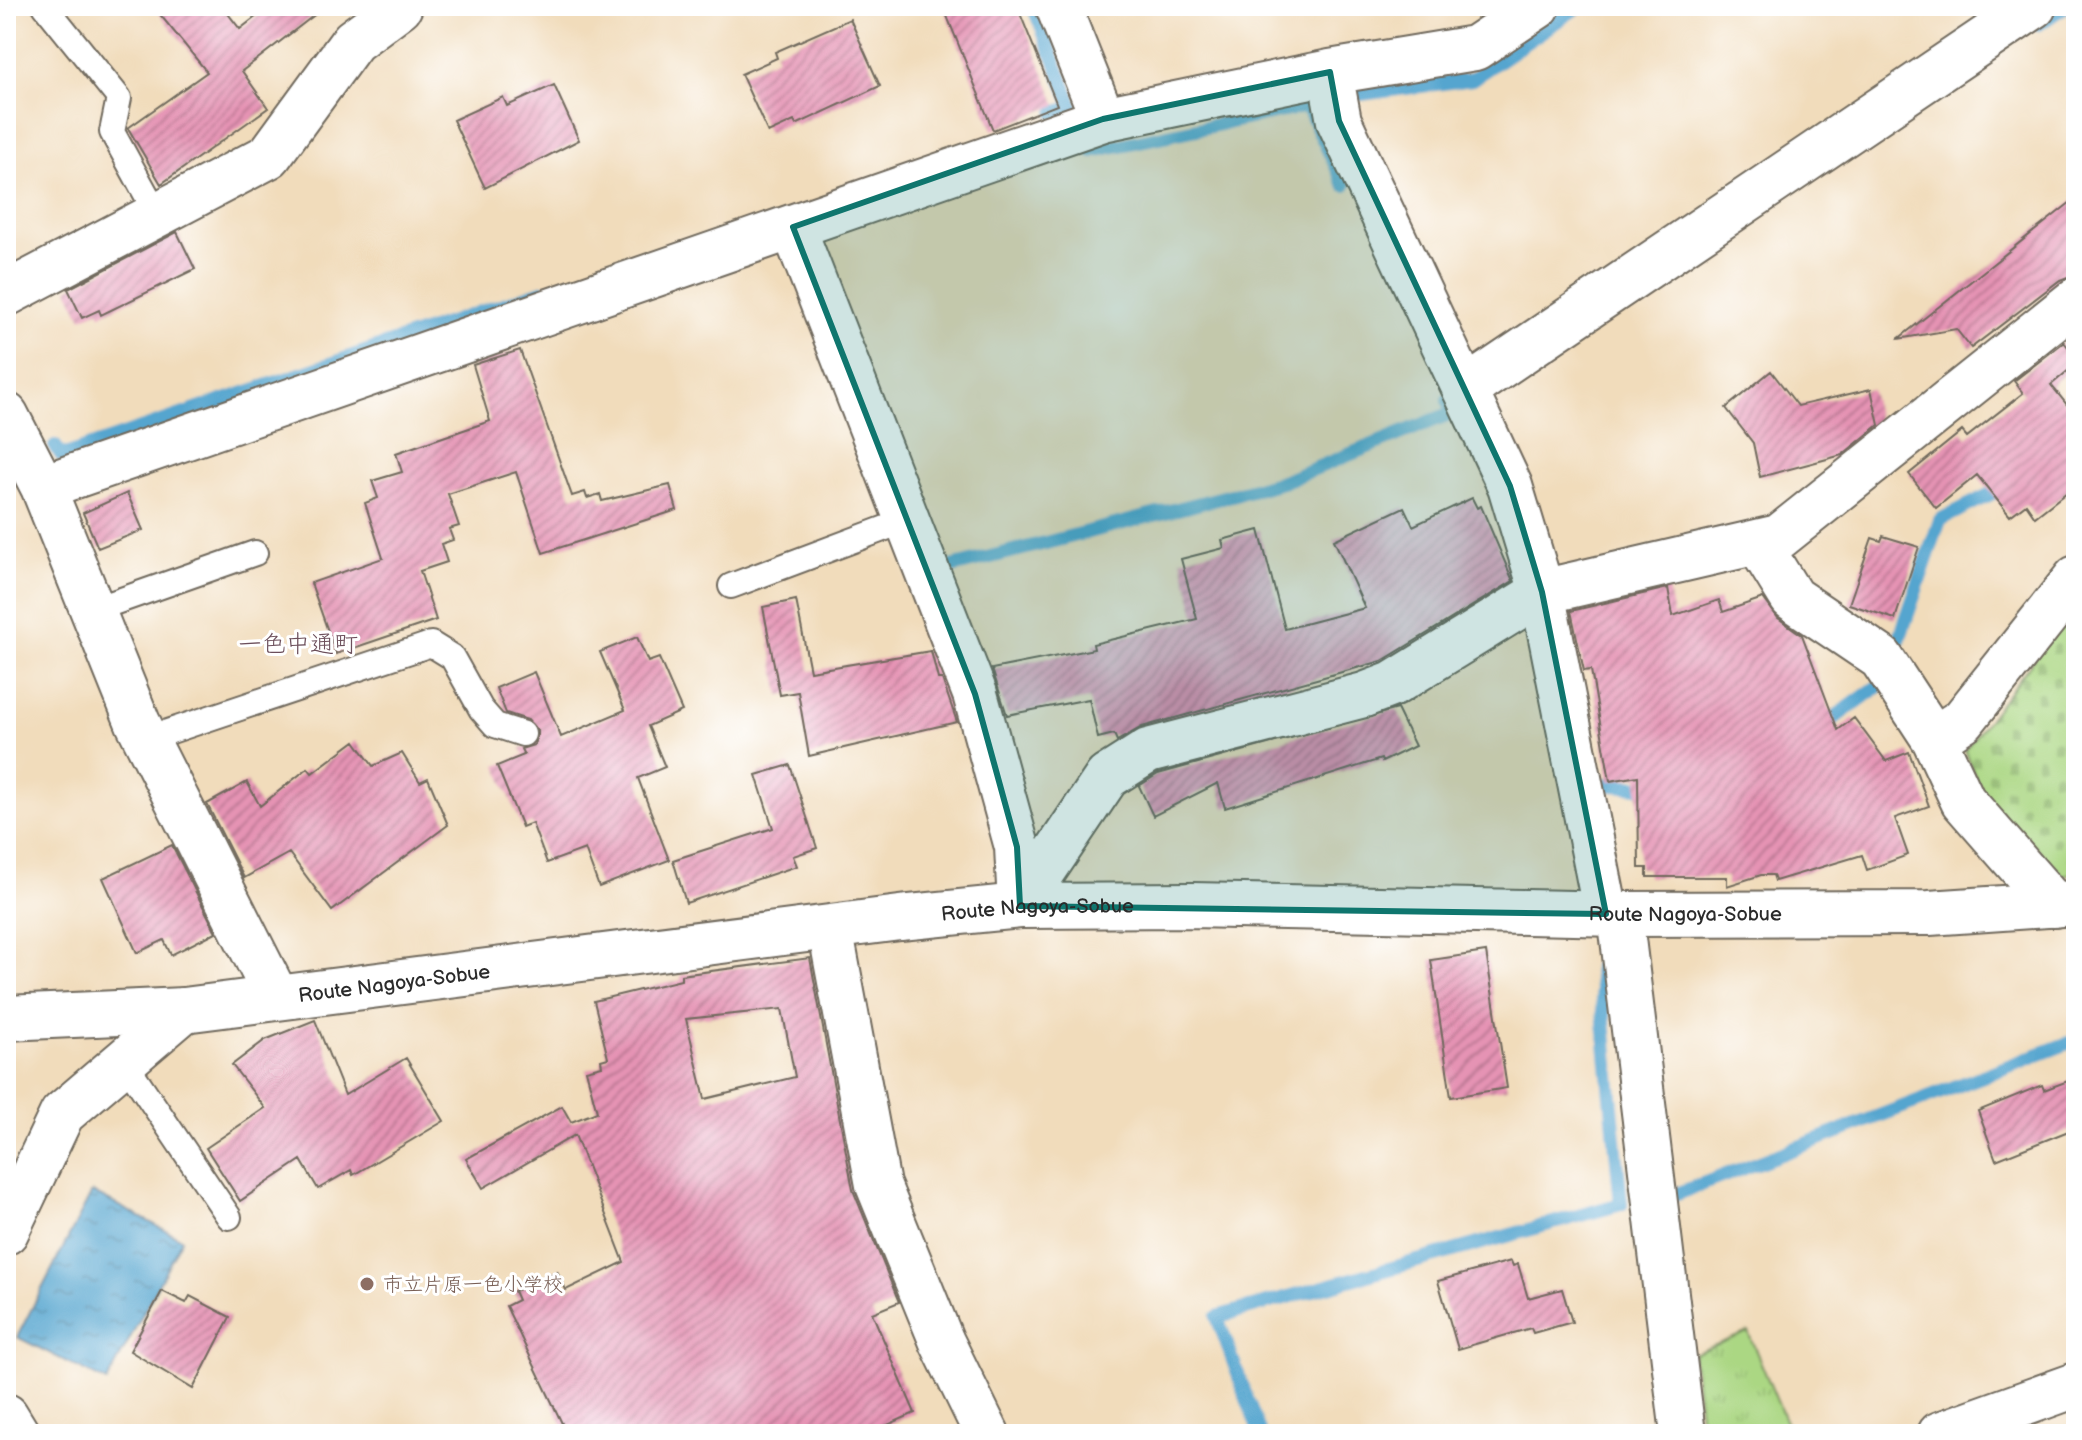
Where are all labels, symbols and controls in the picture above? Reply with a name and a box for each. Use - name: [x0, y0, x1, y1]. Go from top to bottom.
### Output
- district label: 一色中通町: [238, 630, 358, 659]
- street label: Route Nagoya-Sobue: [940, 894, 1134, 927]
- street label: Route Nagoya-Sobue: [1588, 902, 1782, 927]
- street label: Route Nagoya-Sobue: [297, 960, 492, 1008]
- place label: 市立片原一色小学校: [383, 1273, 563, 1297]
- marker: 市立片原一色小学校: [358, 1275, 376, 1293]

